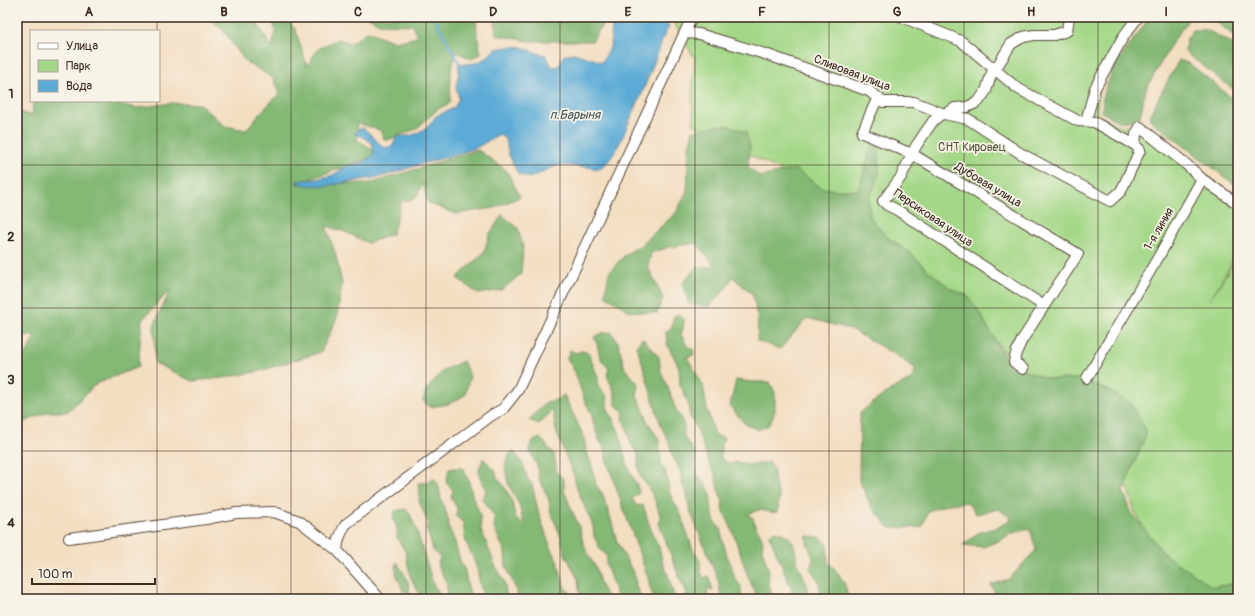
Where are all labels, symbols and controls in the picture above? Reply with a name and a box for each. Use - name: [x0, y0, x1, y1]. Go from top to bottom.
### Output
- text: A: [85, 4, 94, 20]
- text: B: [220, 4, 228, 20]
- text: C: [354, 4, 362, 20]
- text: D: [489, 4, 497, 20]
- text: E: [625, 4, 632, 20]
- text: F: [758, 4, 766, 20]
- text: G: [893, 4, 902, 20]
- text: H: [1027, 4, 1035, 20]
- text: I: [1164, 4, 1168, 20]
- legend: [30, 30, 160, 102]
- text: Улица: [66, 39, 98, 54]
- street label: Сливовая улица: [811, 51, 893, 95]
- text: Парк: [66, 59, 91, 74]
- text: Вода: [66, 79, 92, 94]
- text: 1: [8, 86, 14, 102]
- water label: п.Барыня: [550, 107, 602, 123]
- park label: СНТ Кировец: [938, 140, 1006, 155]
- street label: Дубовая улица: [951, 159, 1024, 211]
- street label: Персиковая улица: [890, 186, 976, 250]
- street label: 1-я линия: [1141, 205, 1177, 253]
- text: 2: [7, 229, 15, 245]
- text: 3: [7, 372, 15, 388]
- text: 4: [7, 515, 15, 531]
- scale bar: [32, 560, 155, 586]
- text: 100 m: [38, 567, 73, 582]

